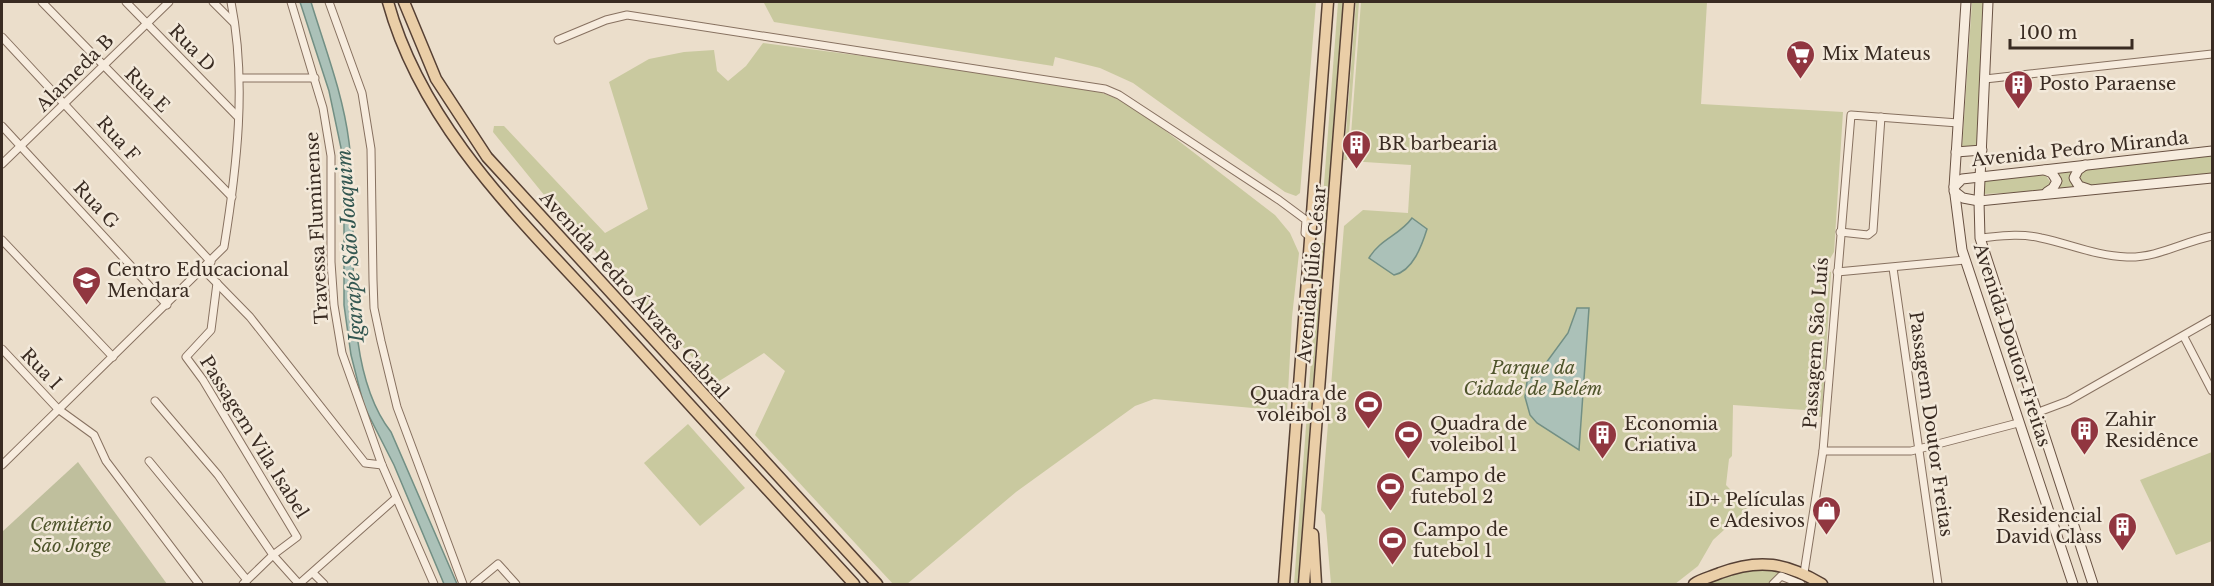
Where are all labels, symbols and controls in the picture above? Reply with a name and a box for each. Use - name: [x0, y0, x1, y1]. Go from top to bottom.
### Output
- scale bar: [2010, 12, 2132, 50]
- street label: Rua D: [164, 20, 220, 76]
- text: 100 m: [2019, 22, 2077, 44]
- street label: Alameda B: [31, 30, 118, 117]
- supermarket icon: Mix Mateus: [1785, 38, 1817, 80]
- place label: Mix Mateus: [1822, 43, 1931, 65]
- street label: Rua E: [120, 63, 174, 117]
- building icon: Posto Paraense: [2002, 68, 2034, 110]
- place label: Posto Paraense: [2039, 73, 2176, 95]
- street label: Rua F: [92, 112, 144, 166]
- street label: Avenida Pedro Miranda: [1970, 127, 2190, 171]
- building icon: BR barbearia: [1341, 128, 1373, 170]
- street label: Travessa Fluminense: [301, 131, 333, 325]
- place label: BR barbearia: [1378, 133, 1498, 155]
- water label: Igarapé São Joaquim: [331, 149, 369, 344]
- street label: Rua G: [69, 177, 124, 234]
- street label: Avenida Júlio César: [1293, 184, 1331, 365]
- street label: Avenida Pedro Álvares Cabral: [534, 185, 734, 403]
- street label: Avenida Doutor Freitas: [1968, 240, 2055, 450]
- street label: Passagem São Luís: [1799, 256, 1833, 430]
- place label: Centro Educacional Mendara: [107, 259, 289, 302]
- school or university icon: Centro Educacional Mendara: [70, 264, 102, 306]
- street label: Passagem Doutor Freitas: [1904, 310, 1958, 538]
- street label: Rua I: [16, 344, 66, 394]
- street label: Passagem Vila Isabel: [195, 352, 313, 522]
- park label: Parque da Cidade de Belém: [1463, 357, 1603, 400]
- place label: Quadra de voleibol 3: [1250, 383, 1347, 426]
- sports icon: Quadra de voleibol 3: [1352, 388, 1384, 430]
- place label: Zahir Residênce: [2105, 409, 2199, 452]
- place label: Quadra de voleibol 1: [1430, 413, 1527, 456]
- place label: Economia Criativa: [1624, 413, 1718, 456]
- building icon: Zahir Residênce: [2068, 414, 2100, 456]
- sports icon: Quadra de voleibol 1: [1393, 418, 1425, 460]
- building icon: Economia Criativa: [1587, 418, 1619, 460]
- place label: Campo de futebol 2: [1411, 465, 1506, 508]
- sports icon: Campo de futebol 2: [1374, 470, 1406, 512]
- place label: iD+ Películas e Adesivos: [1688, 489, 1805, 532]
- shop icon: iD+ Películas e Adesivos: [1810, 494, 1842, 536]
- place label: Residencial David Class: [1996, 505, 2102, 548]
- building icon: Residencial David Class: [2107, 510, 2139, 552]
- park label: Cemitério São Jorge: [30, 514, 112, 557]
- place label: Campo de futebol 1: [1413, 519, 1508, 562]
- sports icon: Campo de futebol 1: [1376, 524, 1408, 566]

